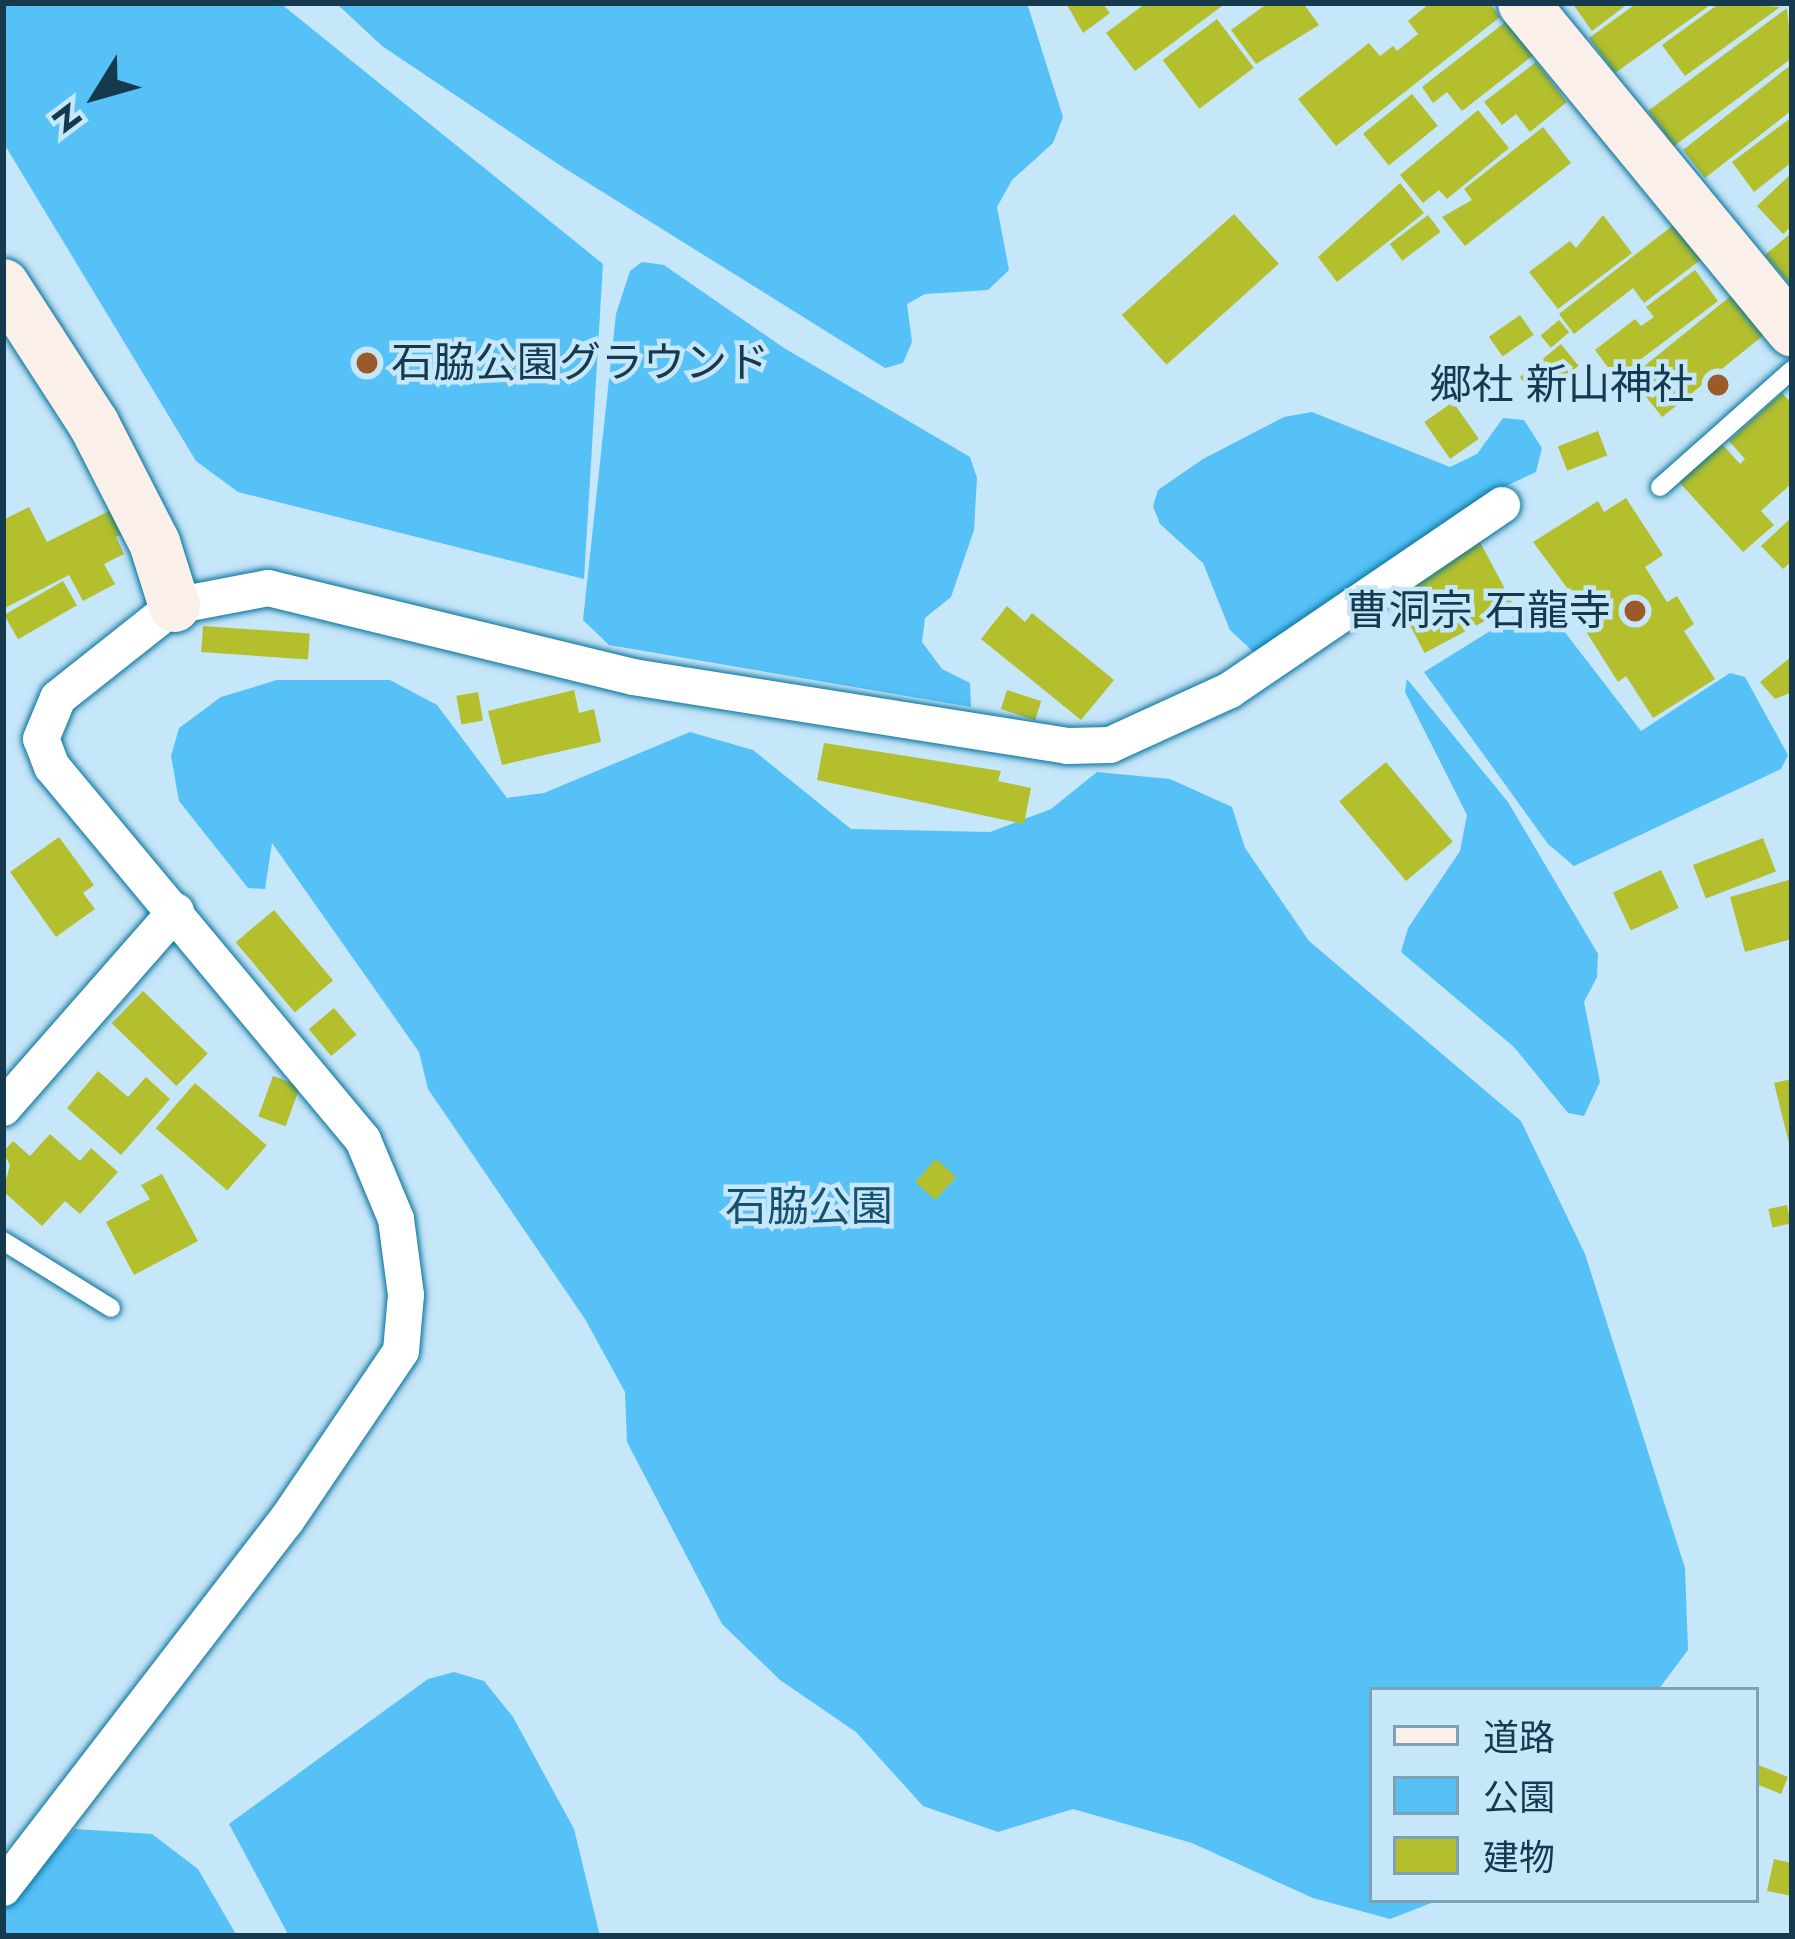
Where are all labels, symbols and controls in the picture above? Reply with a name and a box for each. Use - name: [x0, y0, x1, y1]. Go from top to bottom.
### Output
- north arrow: [36, 36, 156, 156]
- text: N: [40, 93, 94, 143]
- place label: 石脇公園グラウンド: [391, 338, 769, 388]
- marker: 石脇公園グラウンド: [354, 350, 380, 376]
- place label: 郷社 新山神社: [1429, 360, 1694, 410]
- marker: 郷社 新山神社: [1705, 372, 1731, 398]
- place label: 曹洞宗 石龍寺: [1346, 586, 1611, 636]
- marker: 曹洞宗 石龍寺: [1622, 598, 1648, 624]
- park label: 石脇公園: [725, 1182, 893, 1232]
- legend: [1369, 1687, 1759, 1903]
- text: 道路: [1483, 1711, 1555, 1763]
- text: 公園: [1483, 1771, 1555, 1823]
- text: 建物: [1483, 1831, 1555, 1883]

